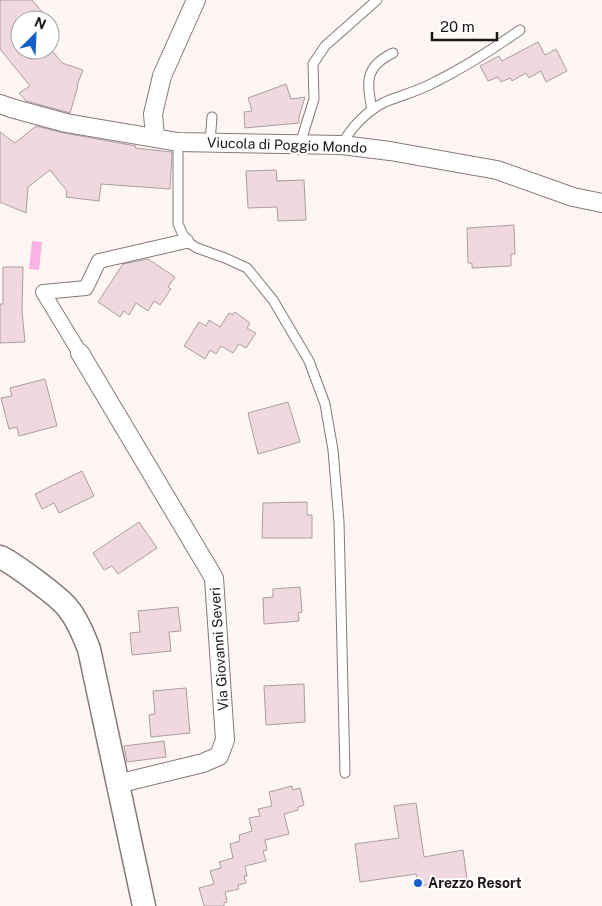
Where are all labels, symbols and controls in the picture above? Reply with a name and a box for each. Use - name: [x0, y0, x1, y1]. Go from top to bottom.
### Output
- north arrow: [10, 10, 60, 60]
- scale bar: [432, 10, 497, 42]
- text: N: [32, 14, 49, 33]
- text: 20 m: [440, 18, 475, 35]
- street label: Viucola di Poggio Mondo: [207, 134, 367, 156]
- street label: Via Giovanni Severi: [207, 587, 231, 711]
- place label: Arezzo Resort: [428, 875, 522, 891]
- marker: Arezzo Resort: [412, 877, 424, 889]

